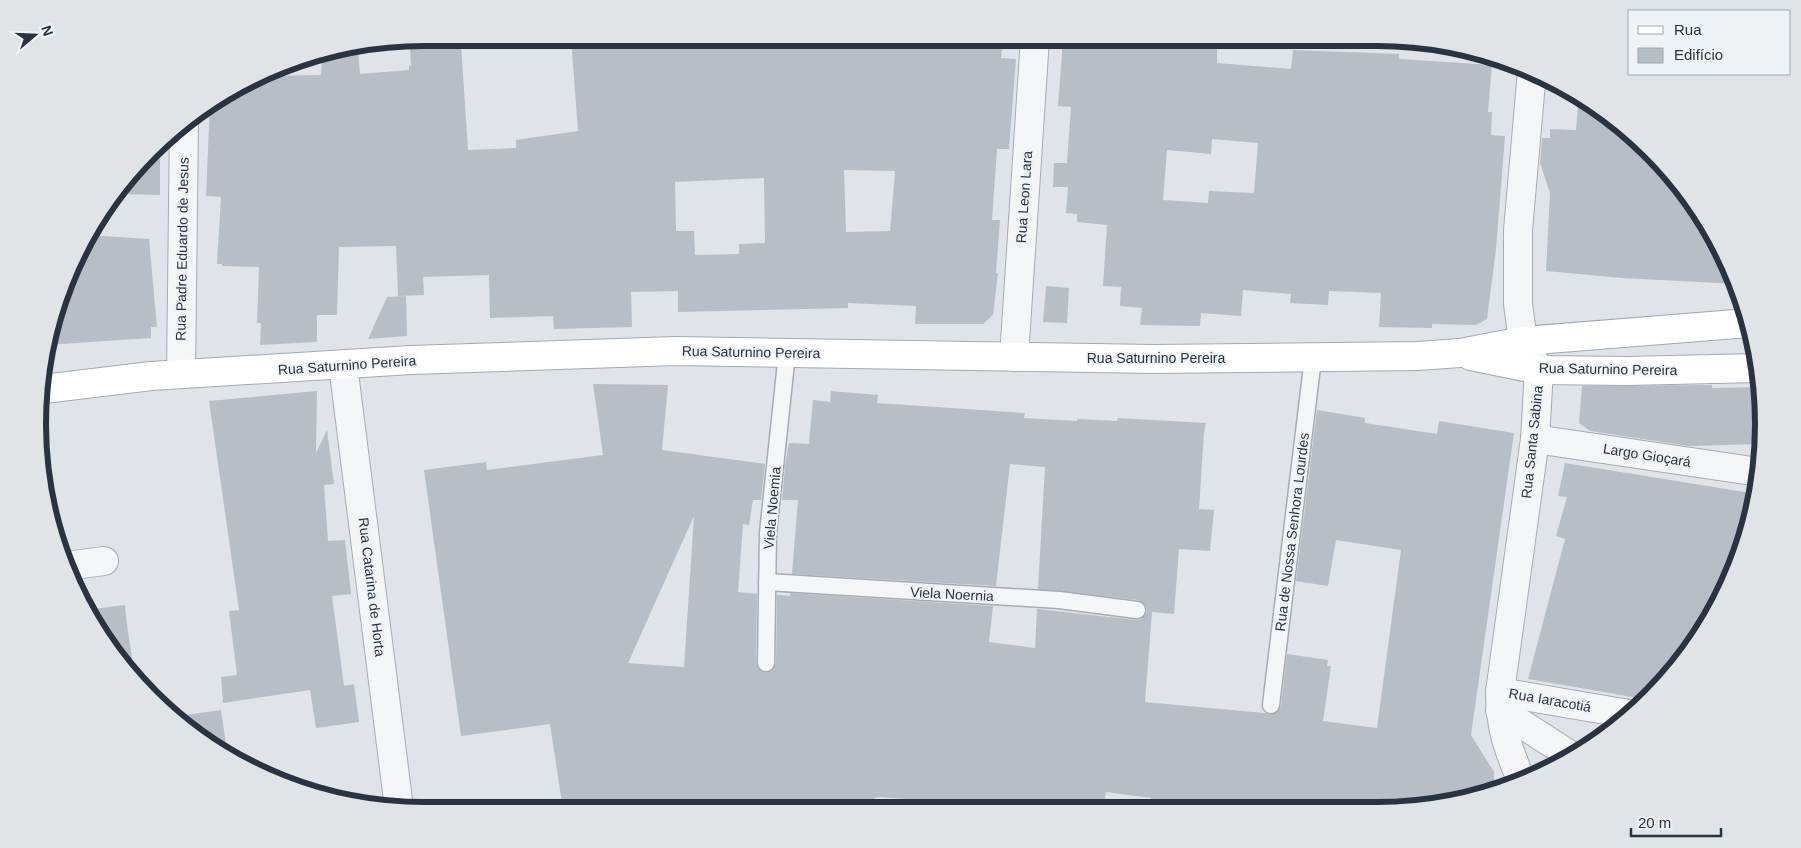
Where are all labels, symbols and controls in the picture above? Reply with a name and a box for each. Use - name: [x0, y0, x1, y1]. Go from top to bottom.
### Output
- north arrow: [10, 10, 60, 60]
- legend: [1628, 10, 1791, 75]
- text: Rua: [1674, 21, 1702, 38]
- text: N: [38, 23, 57, 38]
- text: Edifício: [1674, 46, 1723, 63]
- street label: Rua Leon Lara: [1013, 150, 1035, 244]
- street label: Rua Padre Eduardo de Jesus: [172, 157, 192, 341]
- street label: Rua Saturnino Pereira: [682, 343, 821, 361]
- street label: Rua Saturnino Pereira: [1087, 350, 1225, 366]
- street label: Rua Saturnino Pereira: [277, 352, 417, 378]
- street label: Rua Saturnino Pereira: [1539, 360, 1678, 378]
- street label: Rua Santa Sabina: [1518, 384, 1546, 499]
- street label: Rua de Nossa Senhora Lourdes: [1272, 432, 1312, 632]
- street label: Largo Gioçará: [1602, 440, 1692, 470]
- street label: Viela Noemia: [760, 466, 784, 550]
- street label: Rua Catarina de Horta: [356, 517, 389, 658]
- street label: Viela Noernia: [910, 584, 994, 604]
- street label: Rua Iaracotiá: [1508, 685, 1593, 715]
- scale bar: [1631, 806, 1721, 838]
- text: 20 m: [1638, 814, 1671, 831]

